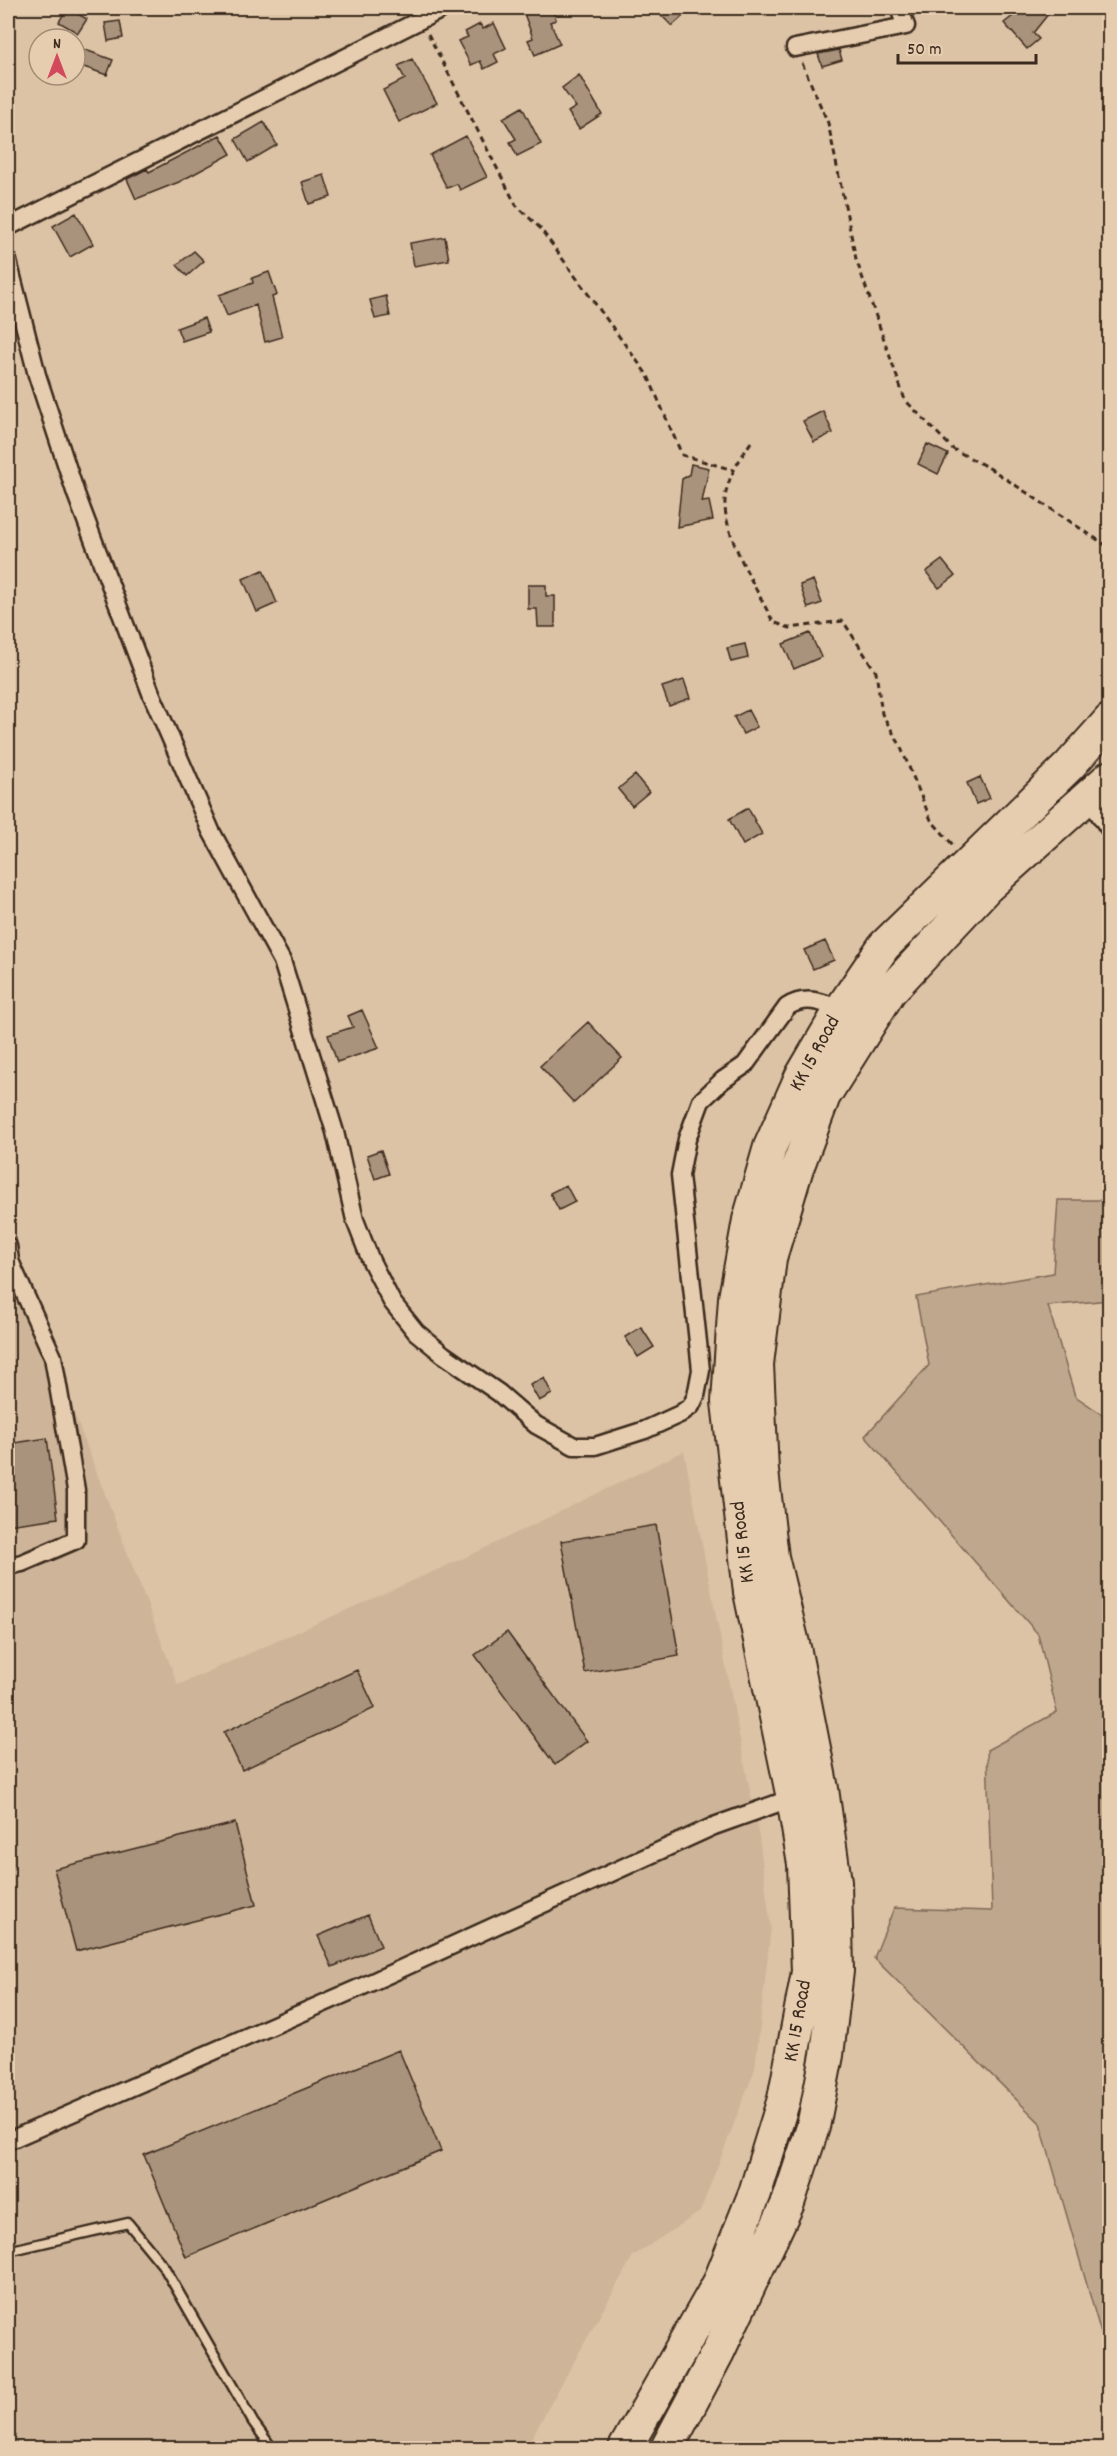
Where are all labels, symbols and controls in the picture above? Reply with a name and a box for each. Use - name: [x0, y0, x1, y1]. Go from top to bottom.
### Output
- north arrow: [27, 27, 87, 87]
- scale bar: [898, 27, 1036, 65]
- text: N: [53, 33, 61, 56]
- text: 50 m: [907, 38, 942, 63]
- street label: KK 15 Road: [783, 1011, 849, 1097]
- street label: KK 15 Road: [724, 1499, 764, 1585]
- street label: KK 15 Road: [777, 1978, 821, 2064]

